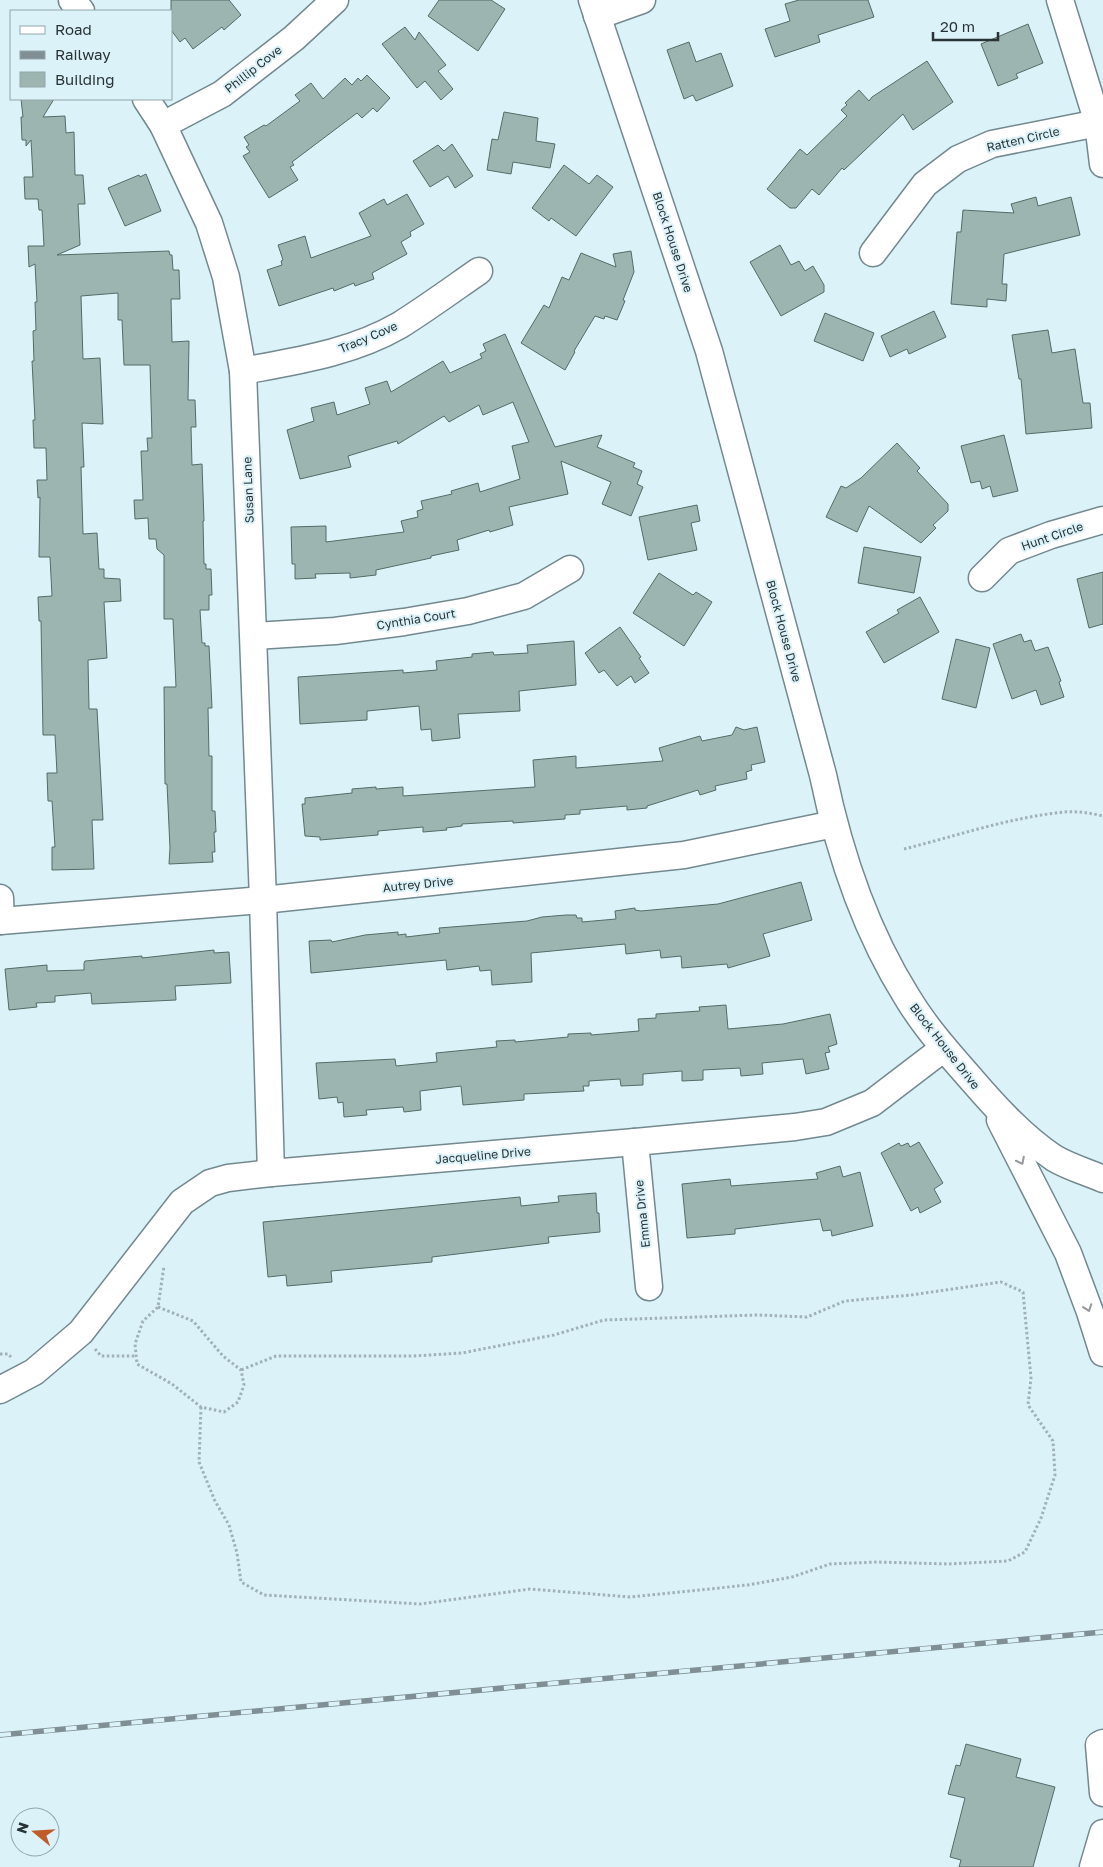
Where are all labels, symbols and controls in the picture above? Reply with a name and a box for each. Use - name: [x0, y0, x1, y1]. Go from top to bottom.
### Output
- legend: [10, 10, 172, 100]
- scale bar: [933, 10, 998, 42]
- text: 20 m: [940, 17, 975, 35]
- text: Road: [55, 20, 92, 38]
- street label: Phillip Cove: [221, 42, 285, 96]
- text: Railway: [55, 45, 111, 63]
- text: Building: [55, 70, 115, 88]
- street label: Ratten Circle: [985, 123, 1061, 155]
- street label: Block House Drive: [650, 190, 696, 294]
- street label: Tracy Cove: [336, 318, 400, 356]
- street label: Susan Lane: [239, 456, 257, 524]
- street label: Hunt Circle: [1019, 518, 1085, 554]
- street label: Block House Drive: [763, 578, 805, 684]
- street label: Cynthia Court: [375, 605, 457, 633]
- street label: Autrey Drive: [382, 873, 454, 895]
- street label: Block House Drive: [907, 1000, 983, 1092]
- street label: Jacqueline Drive: [435, 1143, 531, 1167]
- one-way arrow: [1015, 1156, 1025, 1165]
- street label: Emma Drive: [631, 1179, 653, 1249]
- one-way arrow: [1082, 1304, 1092, 1312]
- north arrow: [10, 1807, 60, 1857]
- text: N: [12, 1820, 32, 1836]

